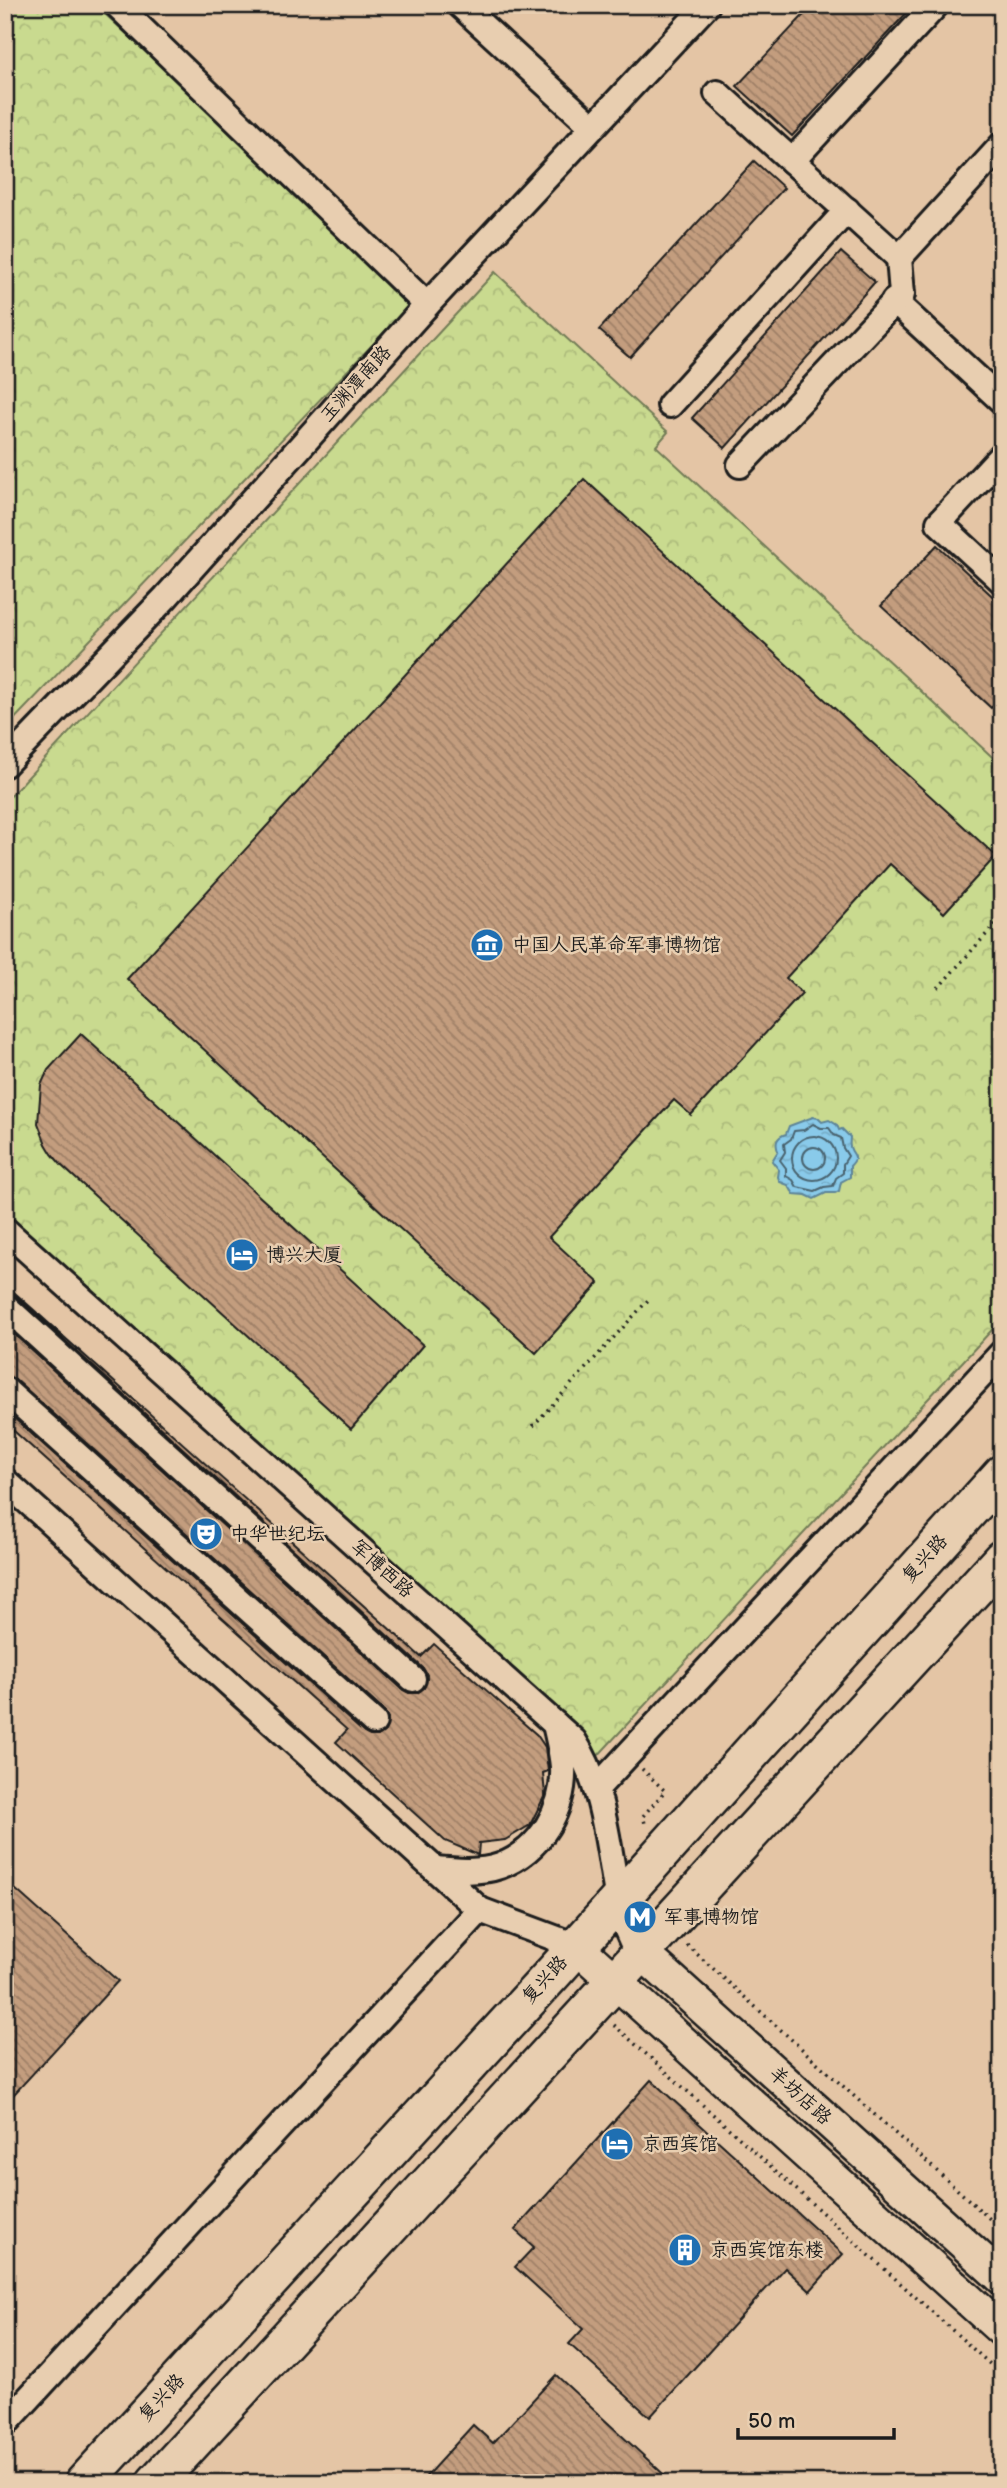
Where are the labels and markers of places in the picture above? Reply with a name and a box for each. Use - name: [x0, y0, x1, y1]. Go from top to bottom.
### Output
- museum icon: 中国人民革命军事博物馆: [468, 926, 506, 964]
- place label: 中国人民革命军事博物馆: [512, 934, 721, 957]
- hotel icon: 博兴大厦: [223, 1236, 261, 1274]
- place label: 博兴大厦: [266, 1244, 342, 1267]
- theatre icon: 中华世纪坛: [187, 1515, 225, 1553]
- place label: 中华世纪坛: [230, 1523, 325, 1546]
- metro station icon: 军事博物馆: [621, 1898, 659, 1936]
- place label: 军事博物馆: [664, 1906, 759, 1929]
- hotel icon: 京西宾馆: [598, 2125, 636, 2163]
- place label: 京西宾馆: [642, 2133, 718, 2156]
- building icon: 京西宾馆东楼: [666, 2231, 704, 2269]
- place label: 京西宾馆东楼: [710, 2239, 824, 2262]

